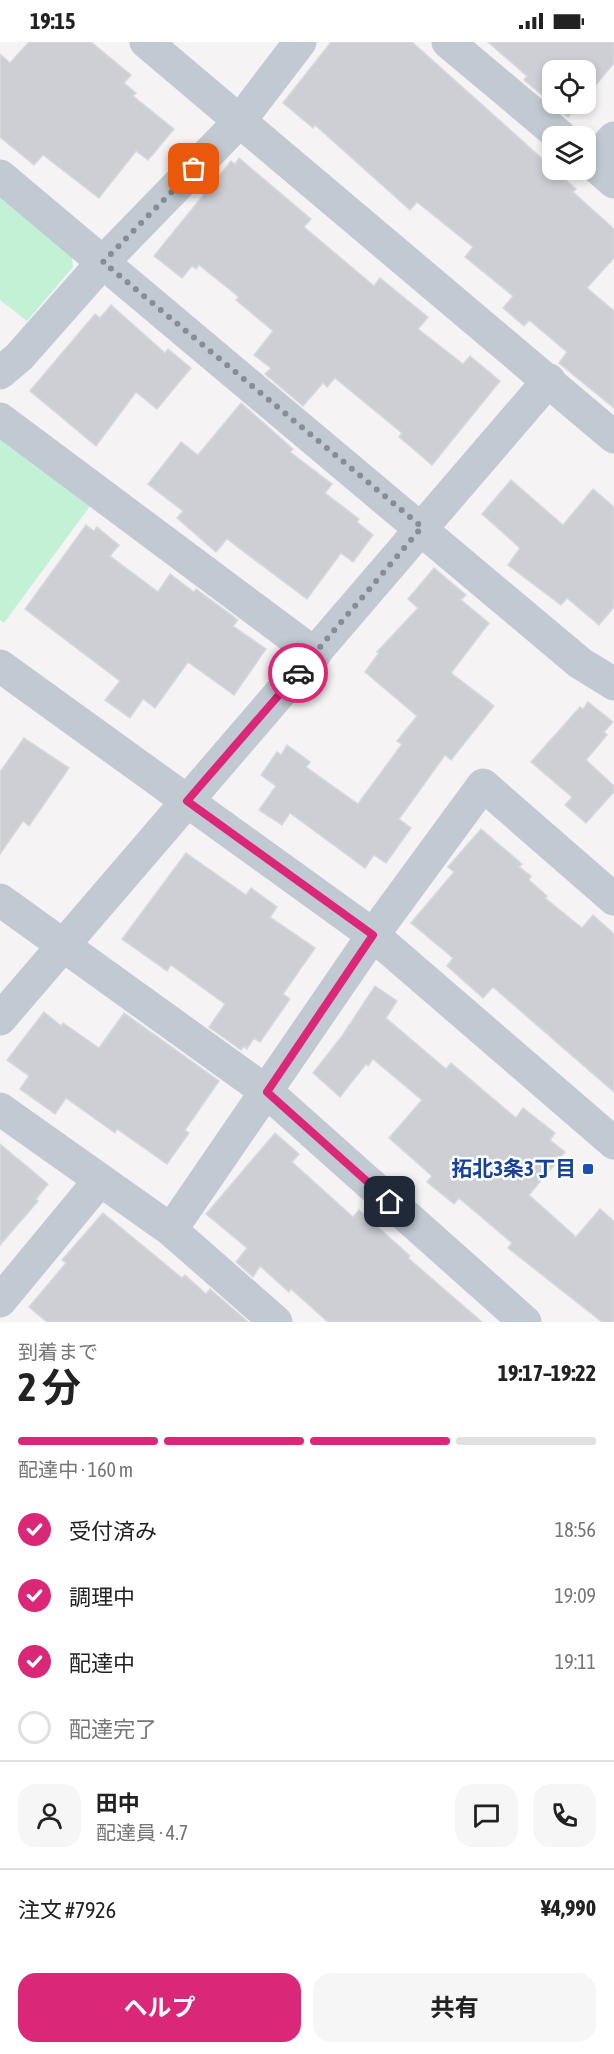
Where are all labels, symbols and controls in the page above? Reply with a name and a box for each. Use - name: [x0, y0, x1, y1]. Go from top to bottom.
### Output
- text: 19:15: [30, 8, 75, 34]
- map controls: [542, 60, 596, 180]
- button: locate: [542, 60, 596, 114]
- button: layers: [542, 126, 596, 180]
- pin: [168, 143, 219, 194]
- icon: bag: [177, 152, 210, 185]
- courier: [268, 643, 328, 703]
- icon: car: [282, 657, 315, 690]
- place label: 拓北3条3丁目: [451, 1156, 576, 1180]
- marker: 拓北3条3丁目: [581, 1162, 595, 1176]
- pin: [364, 1176, 415, 1227]
- icon: home: [373, 1185, 406, 1218]
- text: 到着まで: [18, 1340, 98, 1363]
- text: 19:17–19:22: [498, 1360, 596, 1386]
- text: 2 分: [18, 1365, 81, 1409]
- text: 配達中 · 160 m: [18, 1458, 133, 1481]
- icon: check: [18, 1513, 51, 1546]
- text: 受付済み: [69, 1518, 157, 1544]
- text: 18:56: [555, 1518, 596, 1541]
- icon: check: [18, 1579, 51, 1612]
- text: 調理中: [69, 1584, 135, 1610]
- text: 19:09: [554, 1584, 596, 1607]
- icon: check: [18, 1645, 51, 1678]
- text: 配達中: [69, 1650, 135, 1676]
- text: 19:11: [555, 1650, 596, 1673]
- text: 配達完了: [69, 1716, 157, 1742]
- button: person: [18, 1784, 81, 1847]
- button: chat: [455, 1784, 518, 1847]
- button: phone: [533, 1784, 596, 1847]
- text: 田中: [96, 1790, 140, 1816]
- text: 配達員 · 4.7: [96, 1821, 188, 1844]
- text: ¥4,990: [541, 1895, 596, 1921]
- text: 注文 #7926: [18, 1897, 116, 1923]
- button: ヘルプ: [18, 1973, 301, 2042]
- button: 共有: [313, 1973, 596, 2042]

